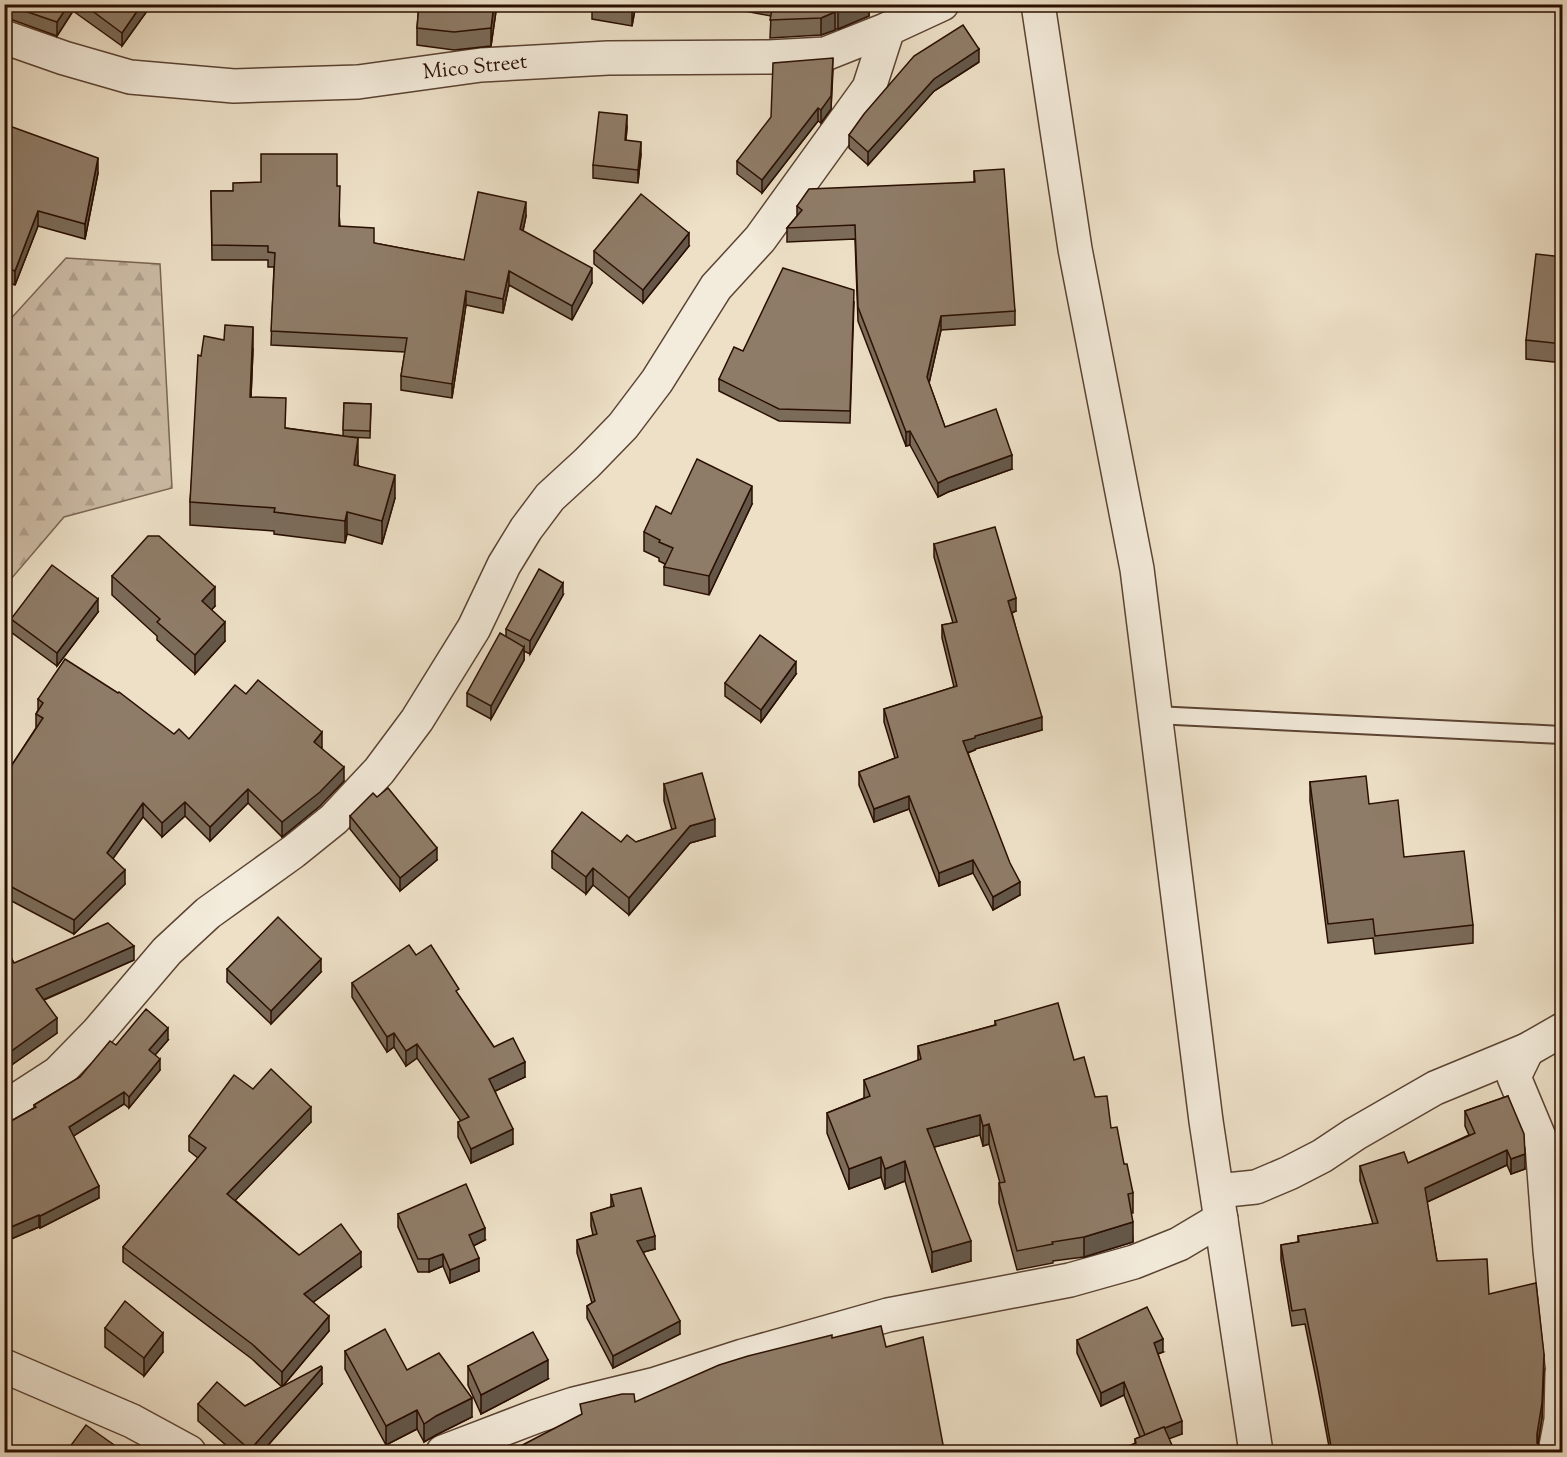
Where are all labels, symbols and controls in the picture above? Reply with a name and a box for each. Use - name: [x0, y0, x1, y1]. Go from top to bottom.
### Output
- street label: Mico Street: [421, 48, 529, 88]

